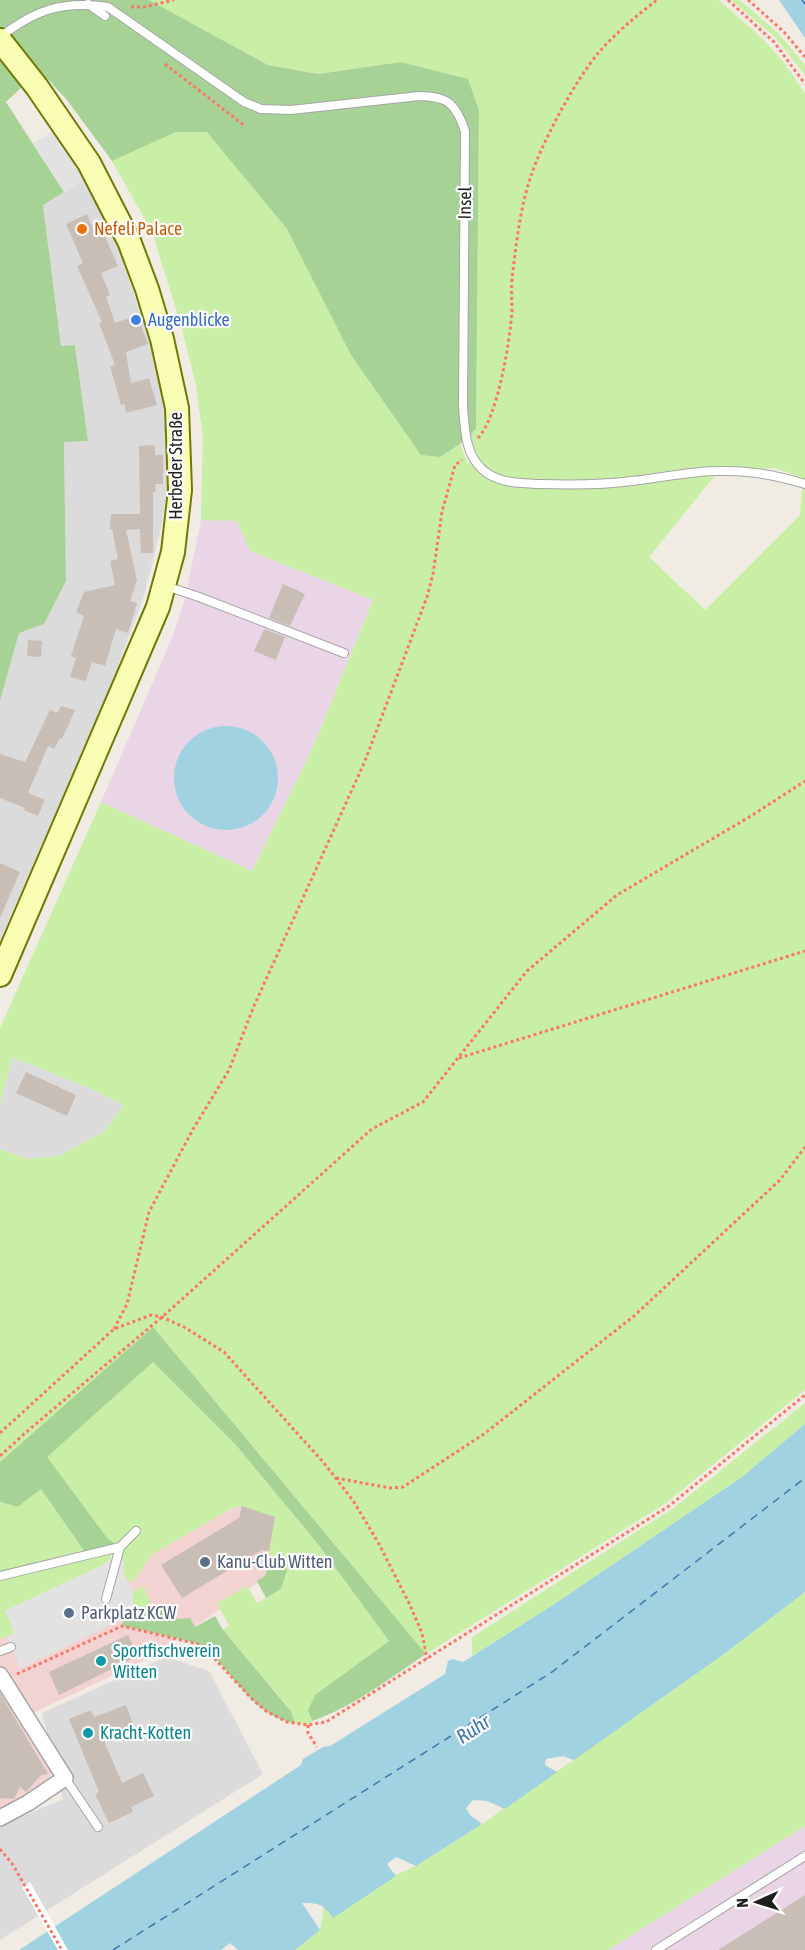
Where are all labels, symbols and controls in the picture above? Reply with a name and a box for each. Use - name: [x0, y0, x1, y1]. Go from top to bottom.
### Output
- street label: Insel: [454, 186, 475, 219]
- place label: Nefeli Palace: [94, 218, 182, 239]
- marker: Nefeli Palace: [75, 222, 89, 236]
- place label: Augenblicke: [148, 309, 230, 330]
- marker: Augenblicke: [129, 313, 143, 327]
- street label: Herbeder Straße: [165, 412, 186, 520]
- place label: Kanu-Club Witten: [217, 1551, 333, 1572]
- marker: Kanu-Club Witten: [198, 1555, 212, 1569]
- place label: Parkplatz KCW: [81, 1602, 176, 1623]
- marker: Parkplatz KCW: [62, 1606, 76, 1620]
- place label: Sportfischverein Witten: [113, 1640, 220, 1682]
- marker: Sportfischverein Witten: [94, 1654, 108, 1668]
- water label: Ruhr: [452, 1709, 495, 1748]
- place label: Kracht-Kotten: [100, 1722, 191, 1743]
- marker: Kracht-Kotten: [81, 1726, 95, 1740]
- north arrow: [727, 1872, 787, 1932]
- text: N: [733, 1898, 751, 1908]

